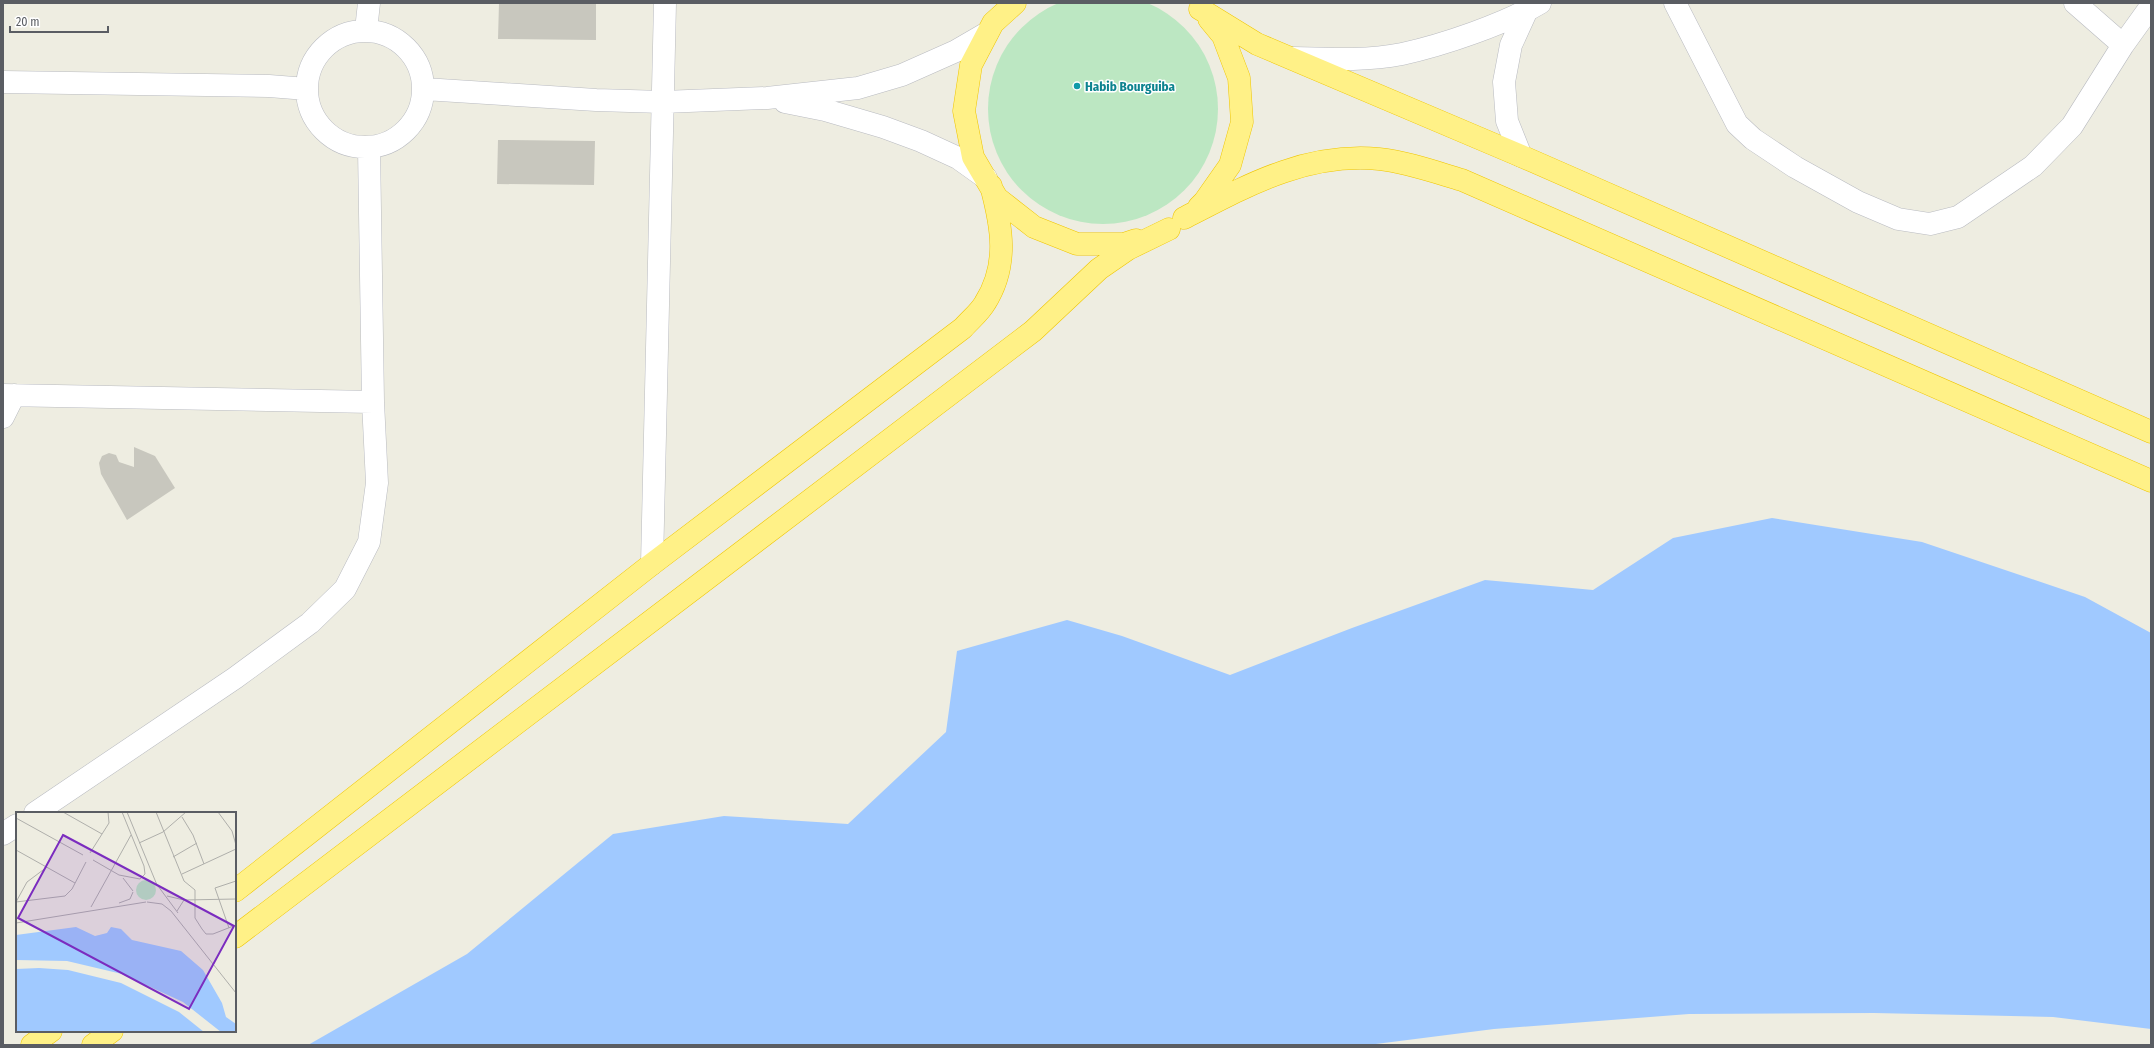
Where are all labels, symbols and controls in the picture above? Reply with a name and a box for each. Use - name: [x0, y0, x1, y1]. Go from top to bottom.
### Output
- scale bar: [10, 8, 108, 34]
- text: 20 m: [16, 15, 40, 29]
- place label: Habib Bourguiba: [1085, 79, 1175, 94]
- marker: Habib Bourguiba: [1072, 81, 1082, 91]
- inset map: [16, 812, 236, 1032]

